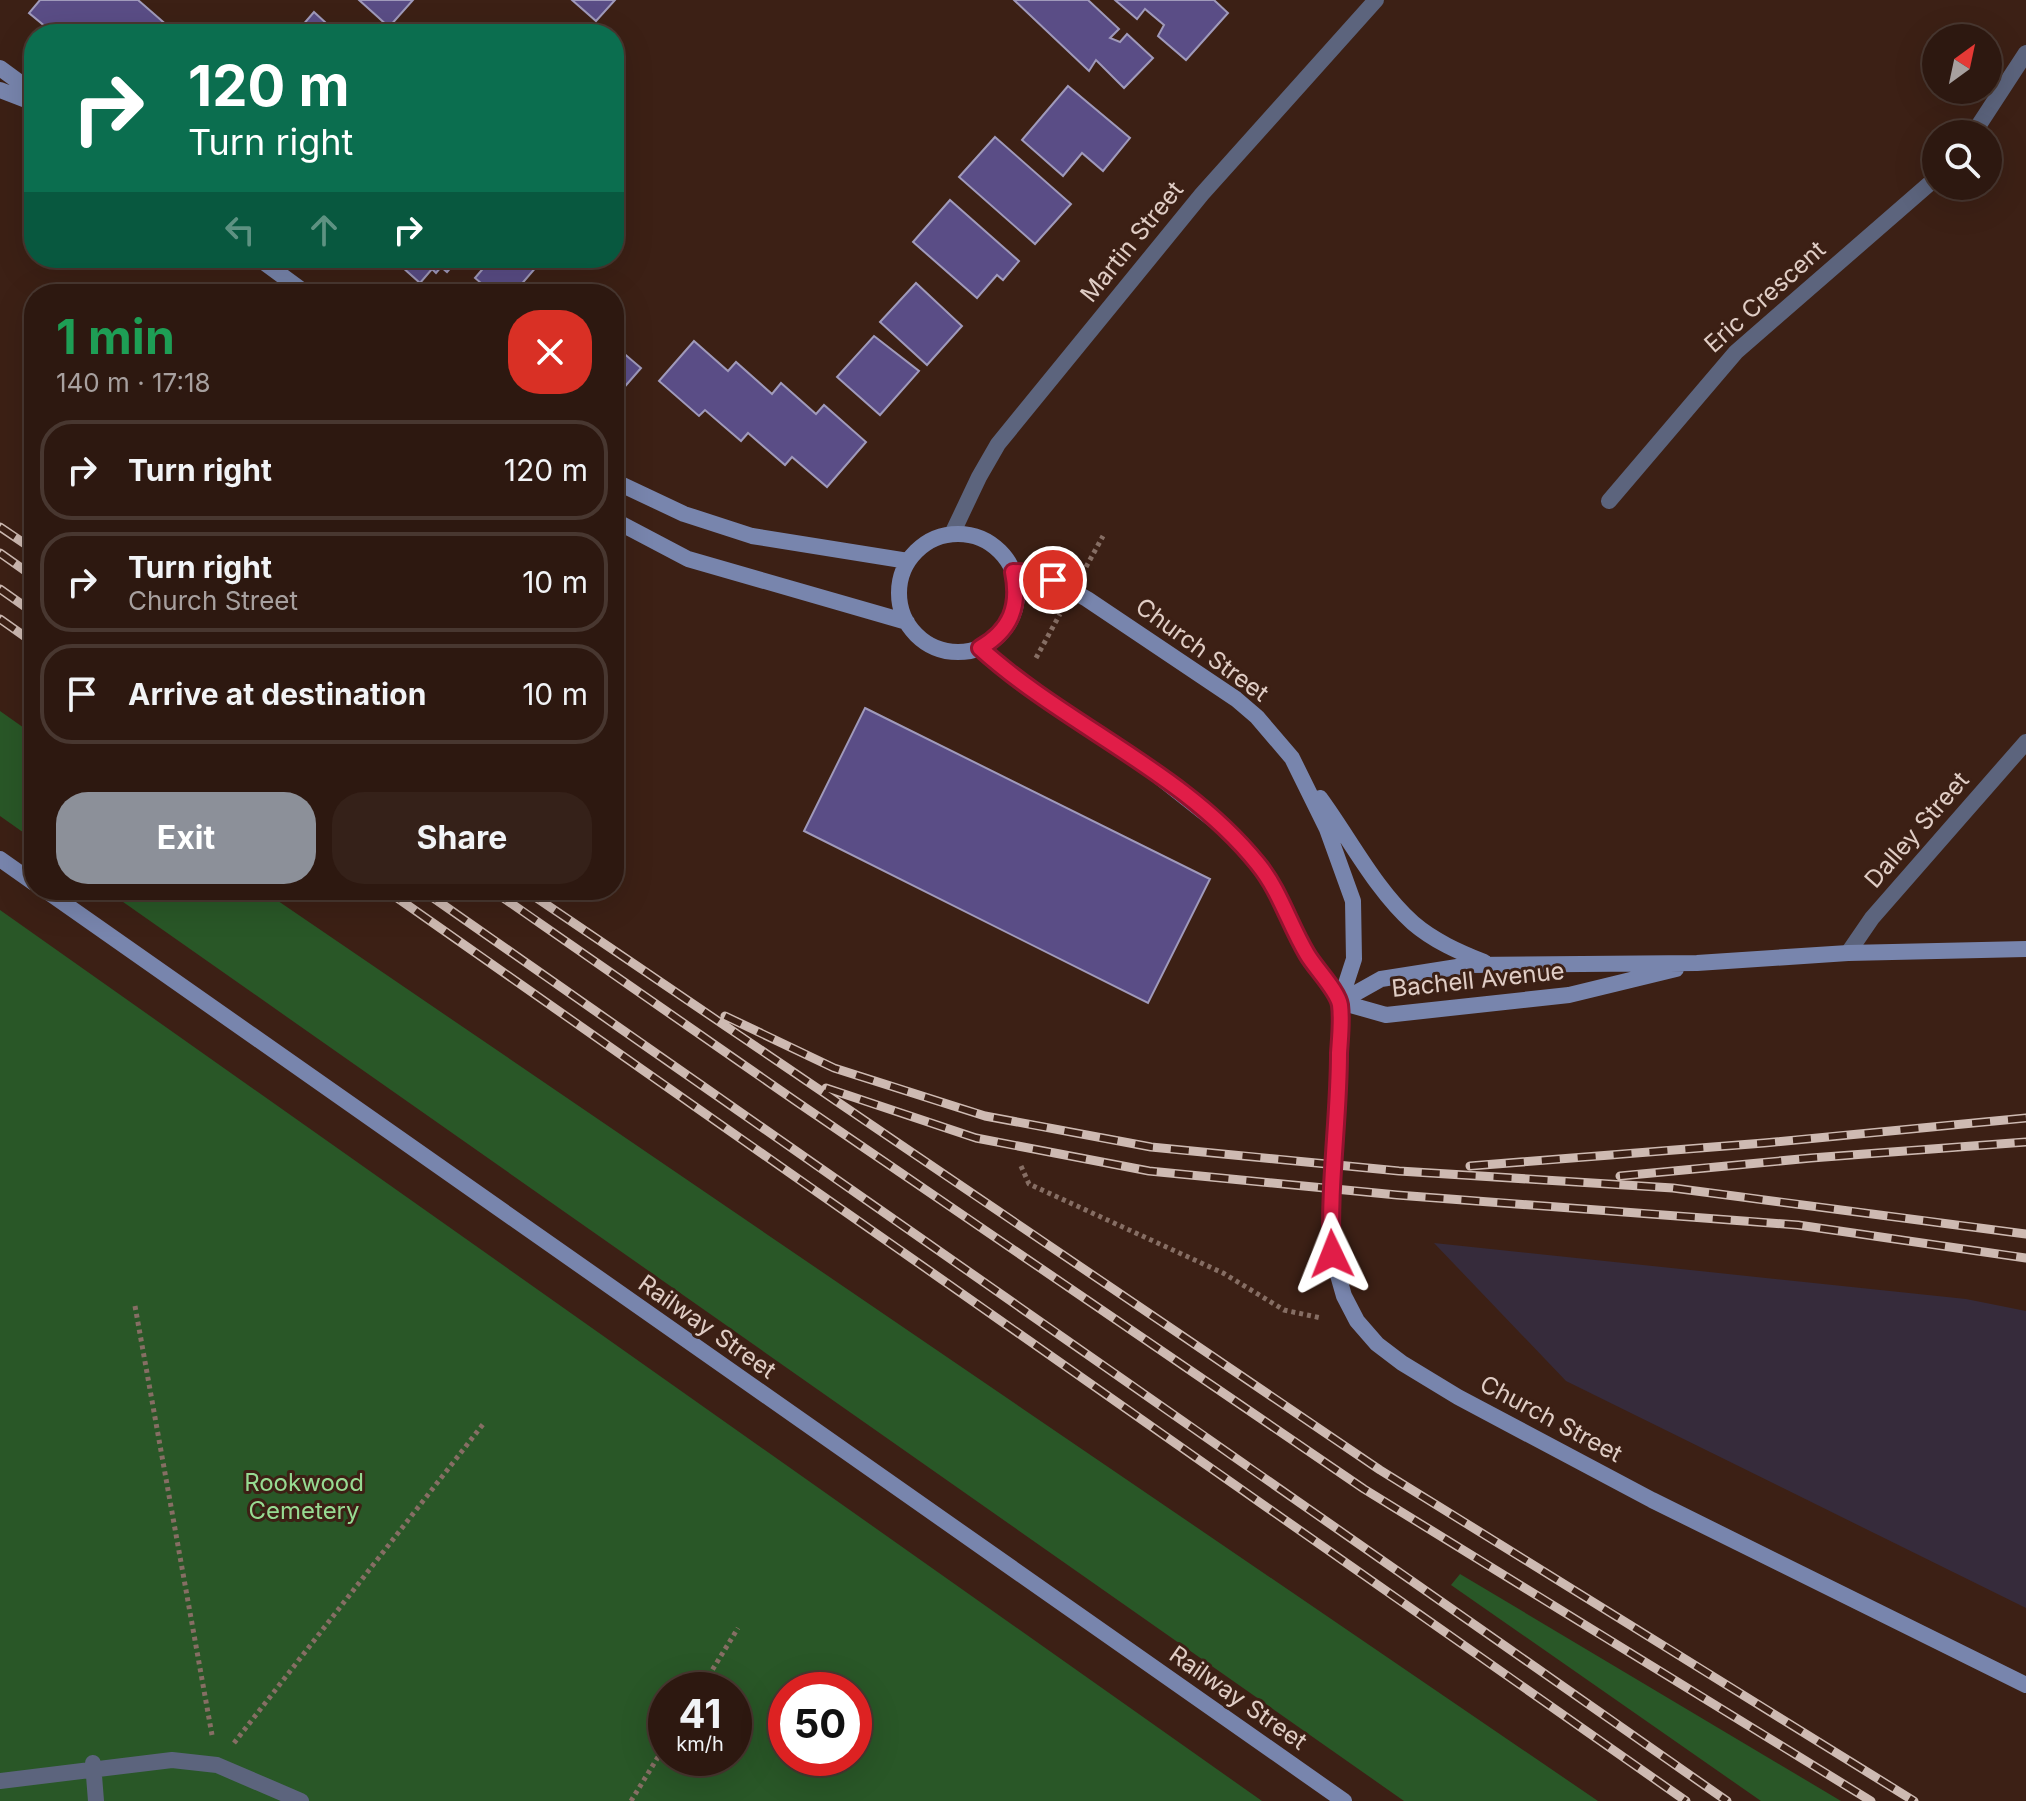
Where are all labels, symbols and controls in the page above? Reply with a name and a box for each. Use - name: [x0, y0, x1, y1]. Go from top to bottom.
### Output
- north arrow: [1922, 24, 2002, 104]
- map controls: [1922, 24, 2002, 200]
- text: 120 m: [188, 52, 350, 120]
- icon: right: [56, 56, 160, 160]
- text: Turn right: [188, 120, 353, 164]
- button: search: [1922, 120, 2002, 200]
- street label: Martin Street: [1074, 175, 1189, 308]
- icon: left: [218, 208, 262, 252]
- icon: ahead: [302, 208, 346, 252]
- icon: right: [386, 208, 430, 252]
- street label: Eric Crescent: [1698, 235, 1831, 358]
- text: 1 min: [56, 307, 175, 366]
- button: close: [508, 310, 592, 394]
- text: 140 m · 17:18: [56, 367, 211, 398]
- icon: right: [60, 448, 104, 492]
- text: Turn right: [128, 452, 272, 488]
- text: 120 m: [504, 452, 588, 488]
- pin: [1019, 546, 1087, 614]
- text: Turn right: [128, 549, 272, 585]
- icon: arrive: [1031, 558, 1075, 602]
- icon: right: [60, 560, 104, 604]
- text: 10 m: [522, 564, 588, 600]
- text: Church Street: [128, 585, 298, 616]
- street label: Church Street: [1130, 592, 1274, 708]
- icon: arrive: [60, 672, 104, 716]
- text: Arrive at destination: [128, 676, 426, 712]
- text: 10 m: [522, 676, 588, 712]
- street label: Dalley Street: [1858, 766, 1975, 893]
- button: Exit: [56, 792, 316, 884]
- button: Share: [332, 792, 592, 884]
- street label: Bachell Avenue: [1390, 956, 1566, 1003]
- position arrow: [1290, 1212, 1374, 1296]
- street label: Railway Street: [633, 1268, 782, 1385]
- street label: Church Street: [1475, 1369, 1627, 1468]
- park label: Rookwood Cemetery: [244, 1468, 364, 1525]
- street label: Railway Street: [1164, 1639, 1313, 1756]
- speed limit sign: 50: [768, 1672, 872, 1776]
- text: 41: [679, 1689, 721, 1738]
- text: km/h: [676, 1732, 724, 1756]

